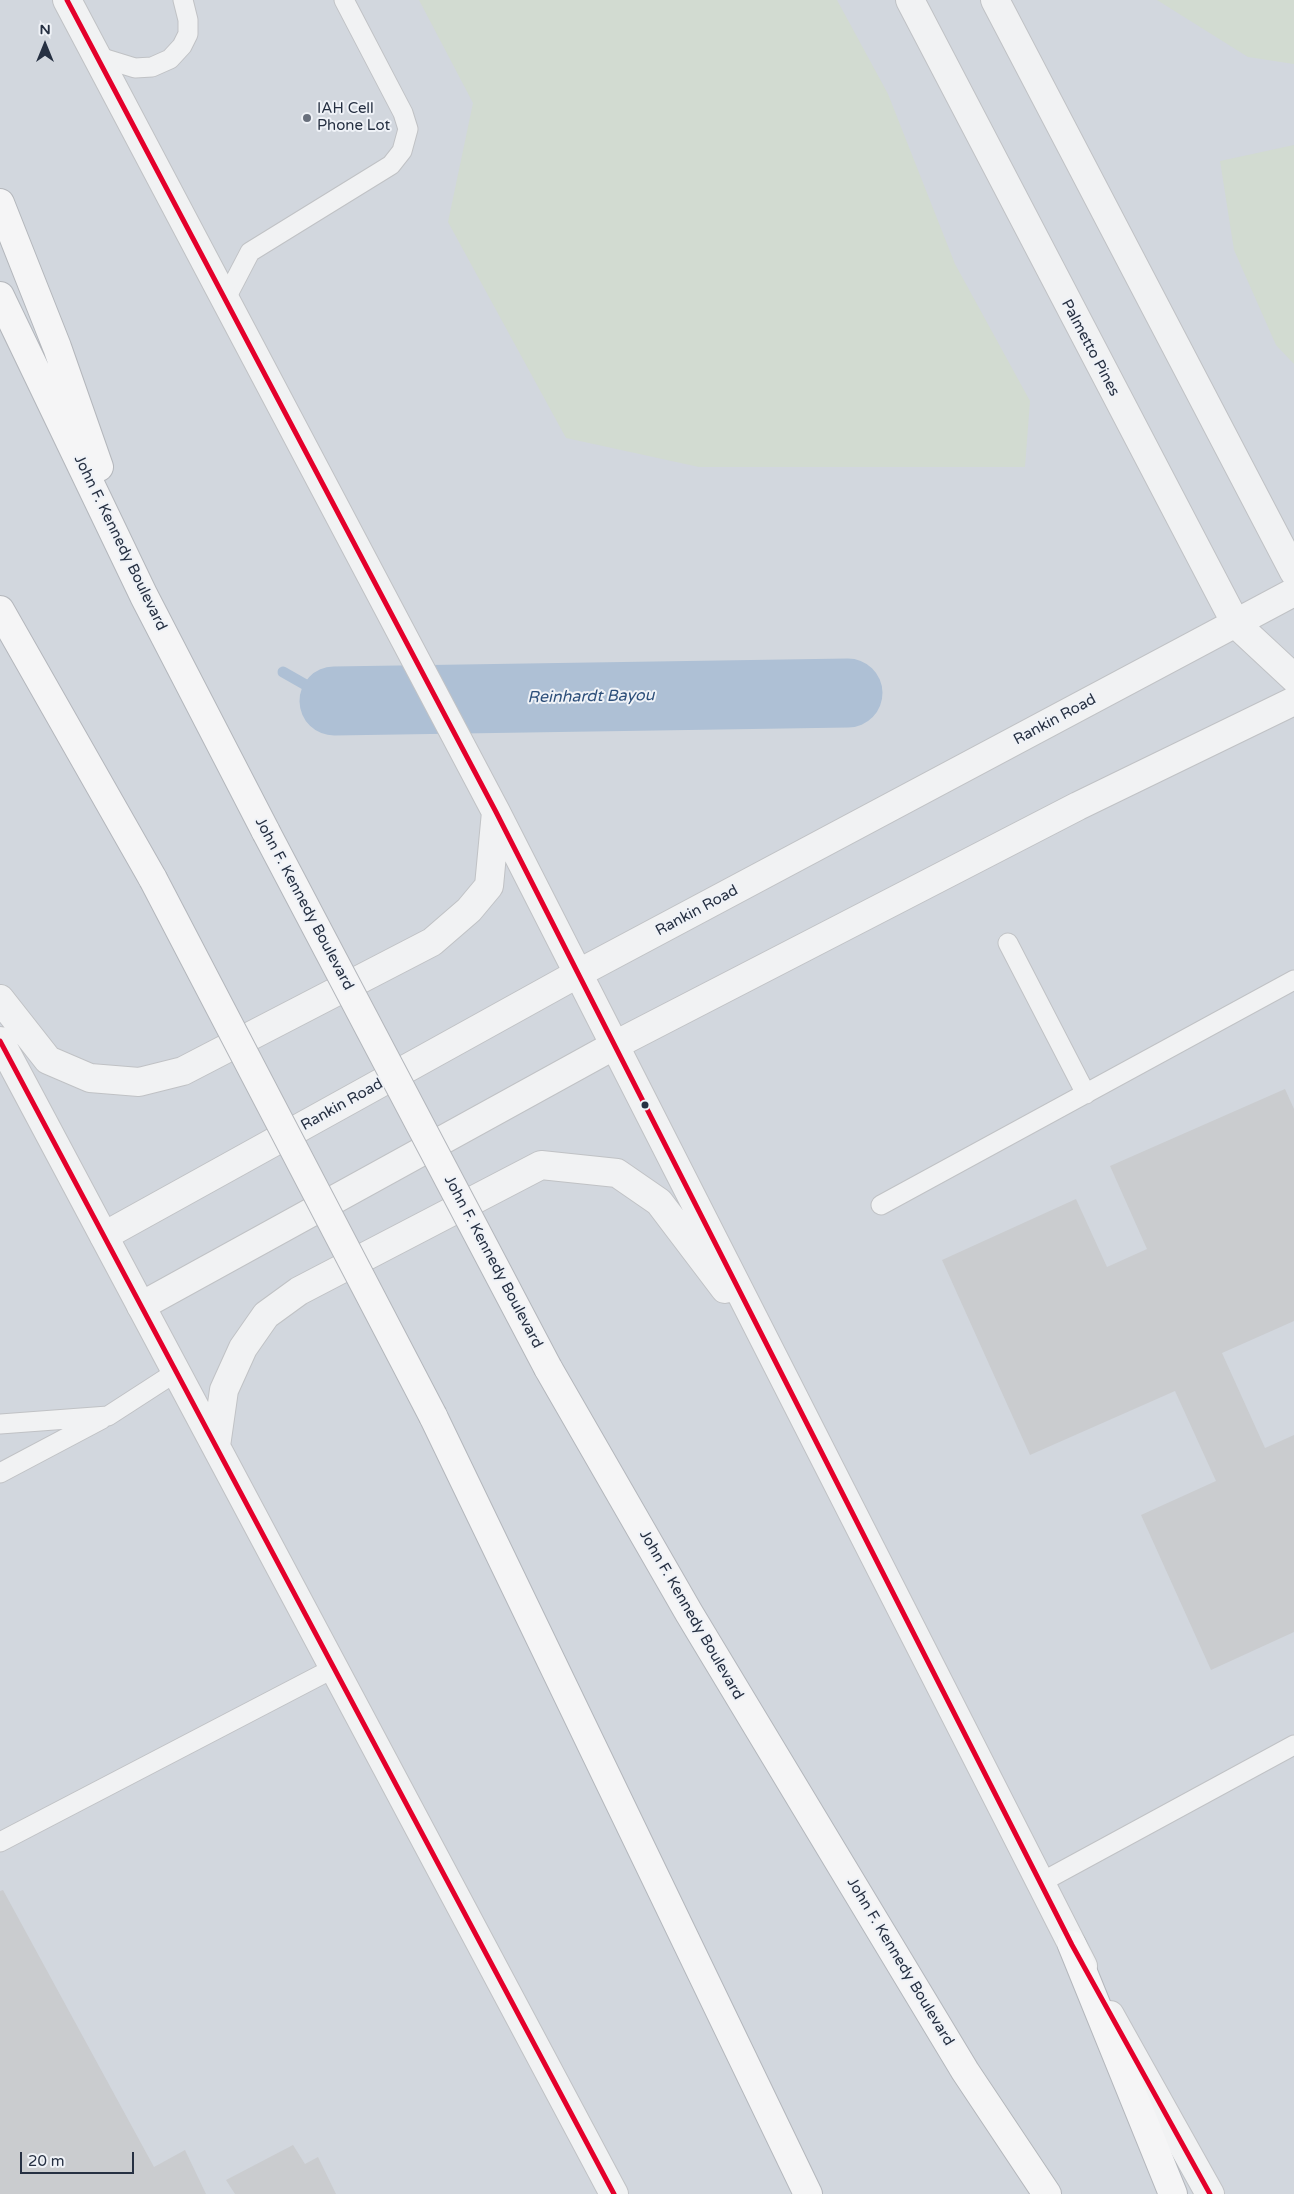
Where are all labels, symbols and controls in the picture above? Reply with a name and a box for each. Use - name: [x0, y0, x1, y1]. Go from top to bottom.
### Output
- north arrow: [20, 20, 70, 70]
- text: N: [39, 21, 51, 38]
- place label: IAH Cell Phone Lot: [317, 100, 390, 135]
- marker: IAH Cell Phone Lot: [301, 112, 313, 124]
- street label: Palmetto Pines: [1057, 297, 1123, 399]
- street label: John F. Kennedy Boulevard: [70, 452, 170, 634]
- water label: Reinhardt Bayou: [527, 686, 655, 708]
- street label: Rankin Road: [1011, 691, 1099, 749]
- street label: John F. Kennedy Boulevard: [251, 815, 357, 993]
- street label: Rankin Road: [653, 882, 741, 940]
- street label: Rankin Road: [298, 1075, 386, 1135]
- unlabelled marker: [640, 1100, 650, 1110]
- street label: John F. Kennedy Boulevard: [440, 1173, 546, 1351]
- street label: John F. Kennedy Boulevard: [635, 1527, 747, 1703]
- street label: John F. Kennedy Boulevard: [843, 1875, 957, 2049]
- scale bar: [22, 2142, 136, 2174]
- text: 20 m: [28, 2152, 65, 2170]

